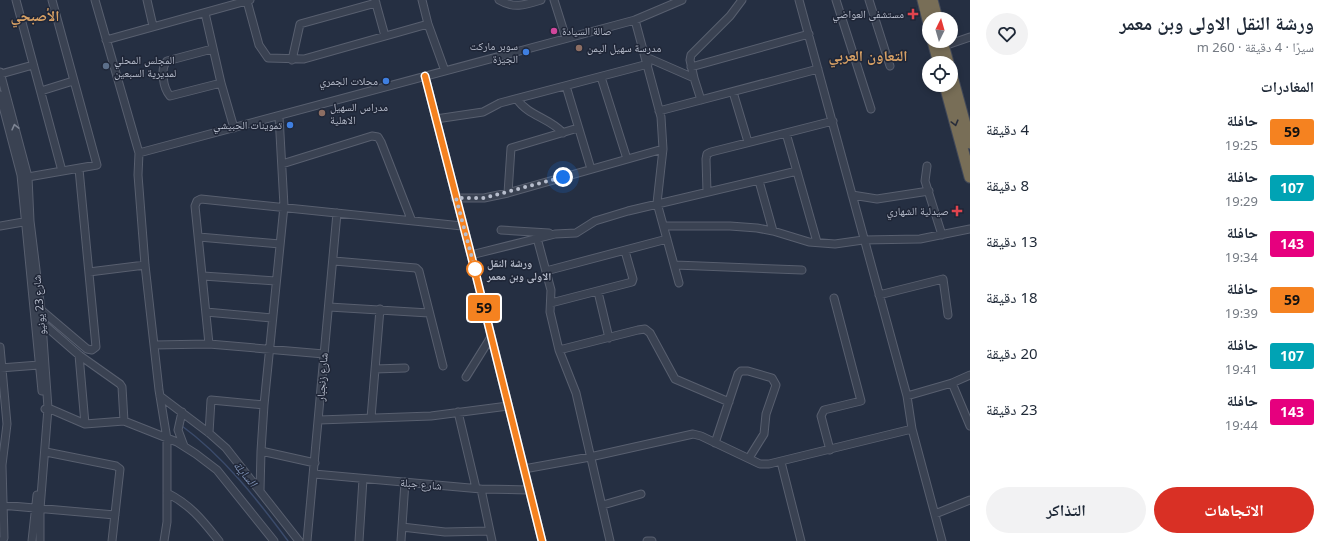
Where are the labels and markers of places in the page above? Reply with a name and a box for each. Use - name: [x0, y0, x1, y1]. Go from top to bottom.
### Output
- place label: مستشفى العواضي: [832, 6, 904, 23]
- marker: مستشفى العواضي: [907, 8, 919, 20]
- place label: صالة السيادة: [562, 23, 612, 38]
- marker: صالة السيادة: [549, 26, 559, 36]
- place label: سوبر ماركت الجيزة: [470, 38, 518, 66]
- place label: مدرسة سهيل اليمن: [587, 40, 661, 55]
- marker: مدرسة سهيل اليمن: [574, 43, 584, 53]
- marker: سوبر ماركت الجيزة: [521, 47, 531, 57]
- place label: المجلس المحلي لمديرية السبعين: [114, 52, 176, 80]
- marker: المجلس المحلي لمديرية السبعين: [101, 61, 111, 71]
- place label: محلات الجمري: [320, 73, 378, 90]
- marker: محلات الجمري: [381, 76, 391, 86]
- place label: مدراس السهيل الاهلية: [330, 99, 388, 127]
- marker: مدراس السهيل الاهلية: [317, 108, 327, 118]
- place label: تموينات الحبيشي: [213, 117, 283, 134]
- marker: تموينات الحبيشي: [285, 120, 295, 130]
- place label: صيدلية الشهاري: [887, 203, 949, 220]
- marker: صيدلية الشهاري: [952, 206, 962, 216]
- place label: ورشة النقل الاولى وبن معمر: [486, 255, 551, 284]
- marker: ورشة النقل الاولى وبن معمر: [466, 260, 484, 278]

